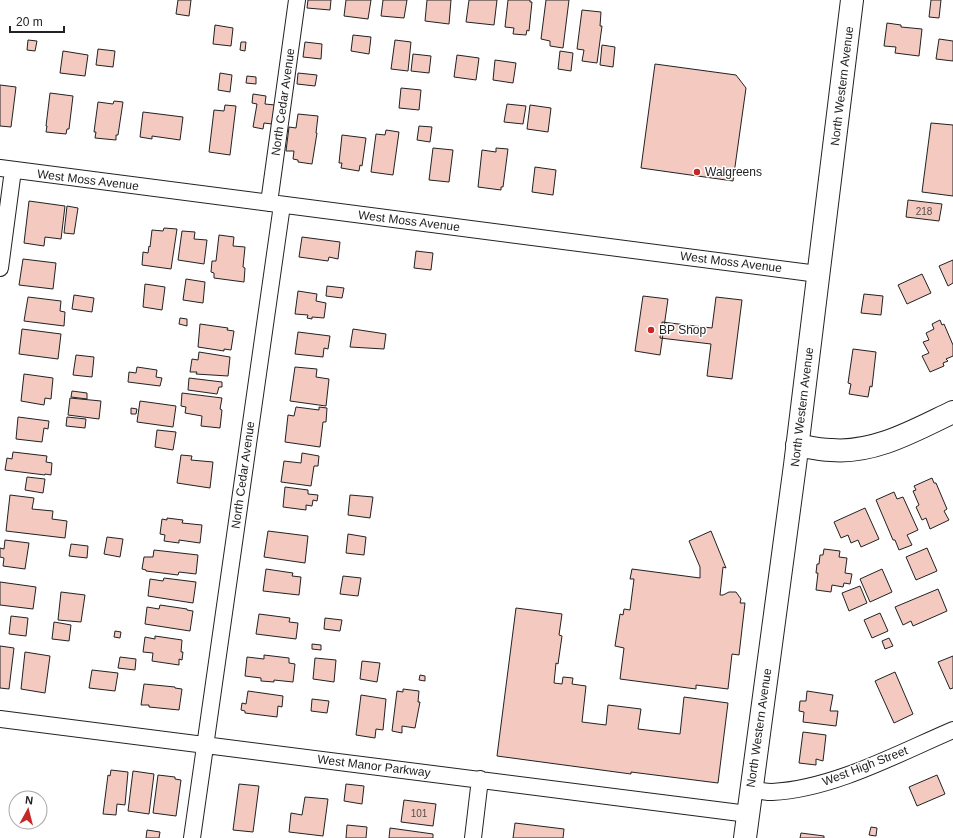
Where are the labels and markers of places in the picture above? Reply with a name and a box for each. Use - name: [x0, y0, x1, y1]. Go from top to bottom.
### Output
- place label: Walgreens: [705, 165, 762, 179]
- marker: Walgreens: [692, 167, 702, 177]
- place label: BP Shop: [659, 323, 706, 337]
- marker: BP Shop: [646, 325, 656, 335]

